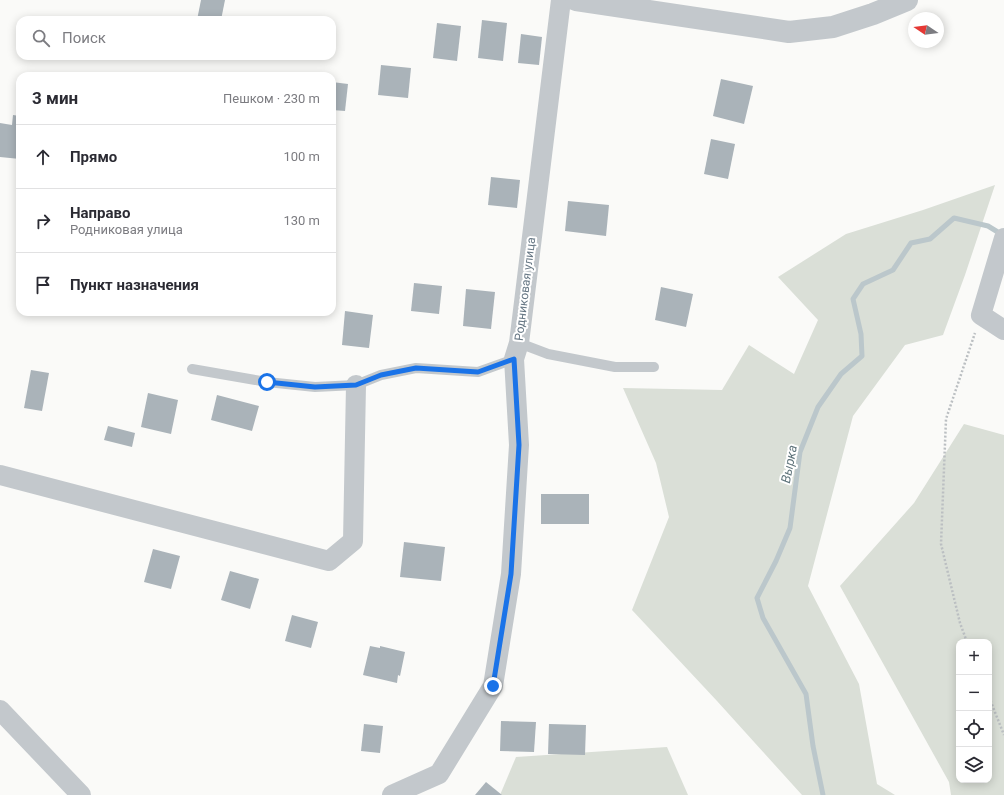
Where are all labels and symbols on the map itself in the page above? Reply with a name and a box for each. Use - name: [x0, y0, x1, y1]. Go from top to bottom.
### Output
- north arrow: [908, 12, 944, 48]
- street label: Родниковая улица: [512, 236, 538, 342]
- route start: [258, 373, 276, 391]
- water label: Вырка: [778, 444, 800, 484]
- route end: [484, 677, 502, 695]

